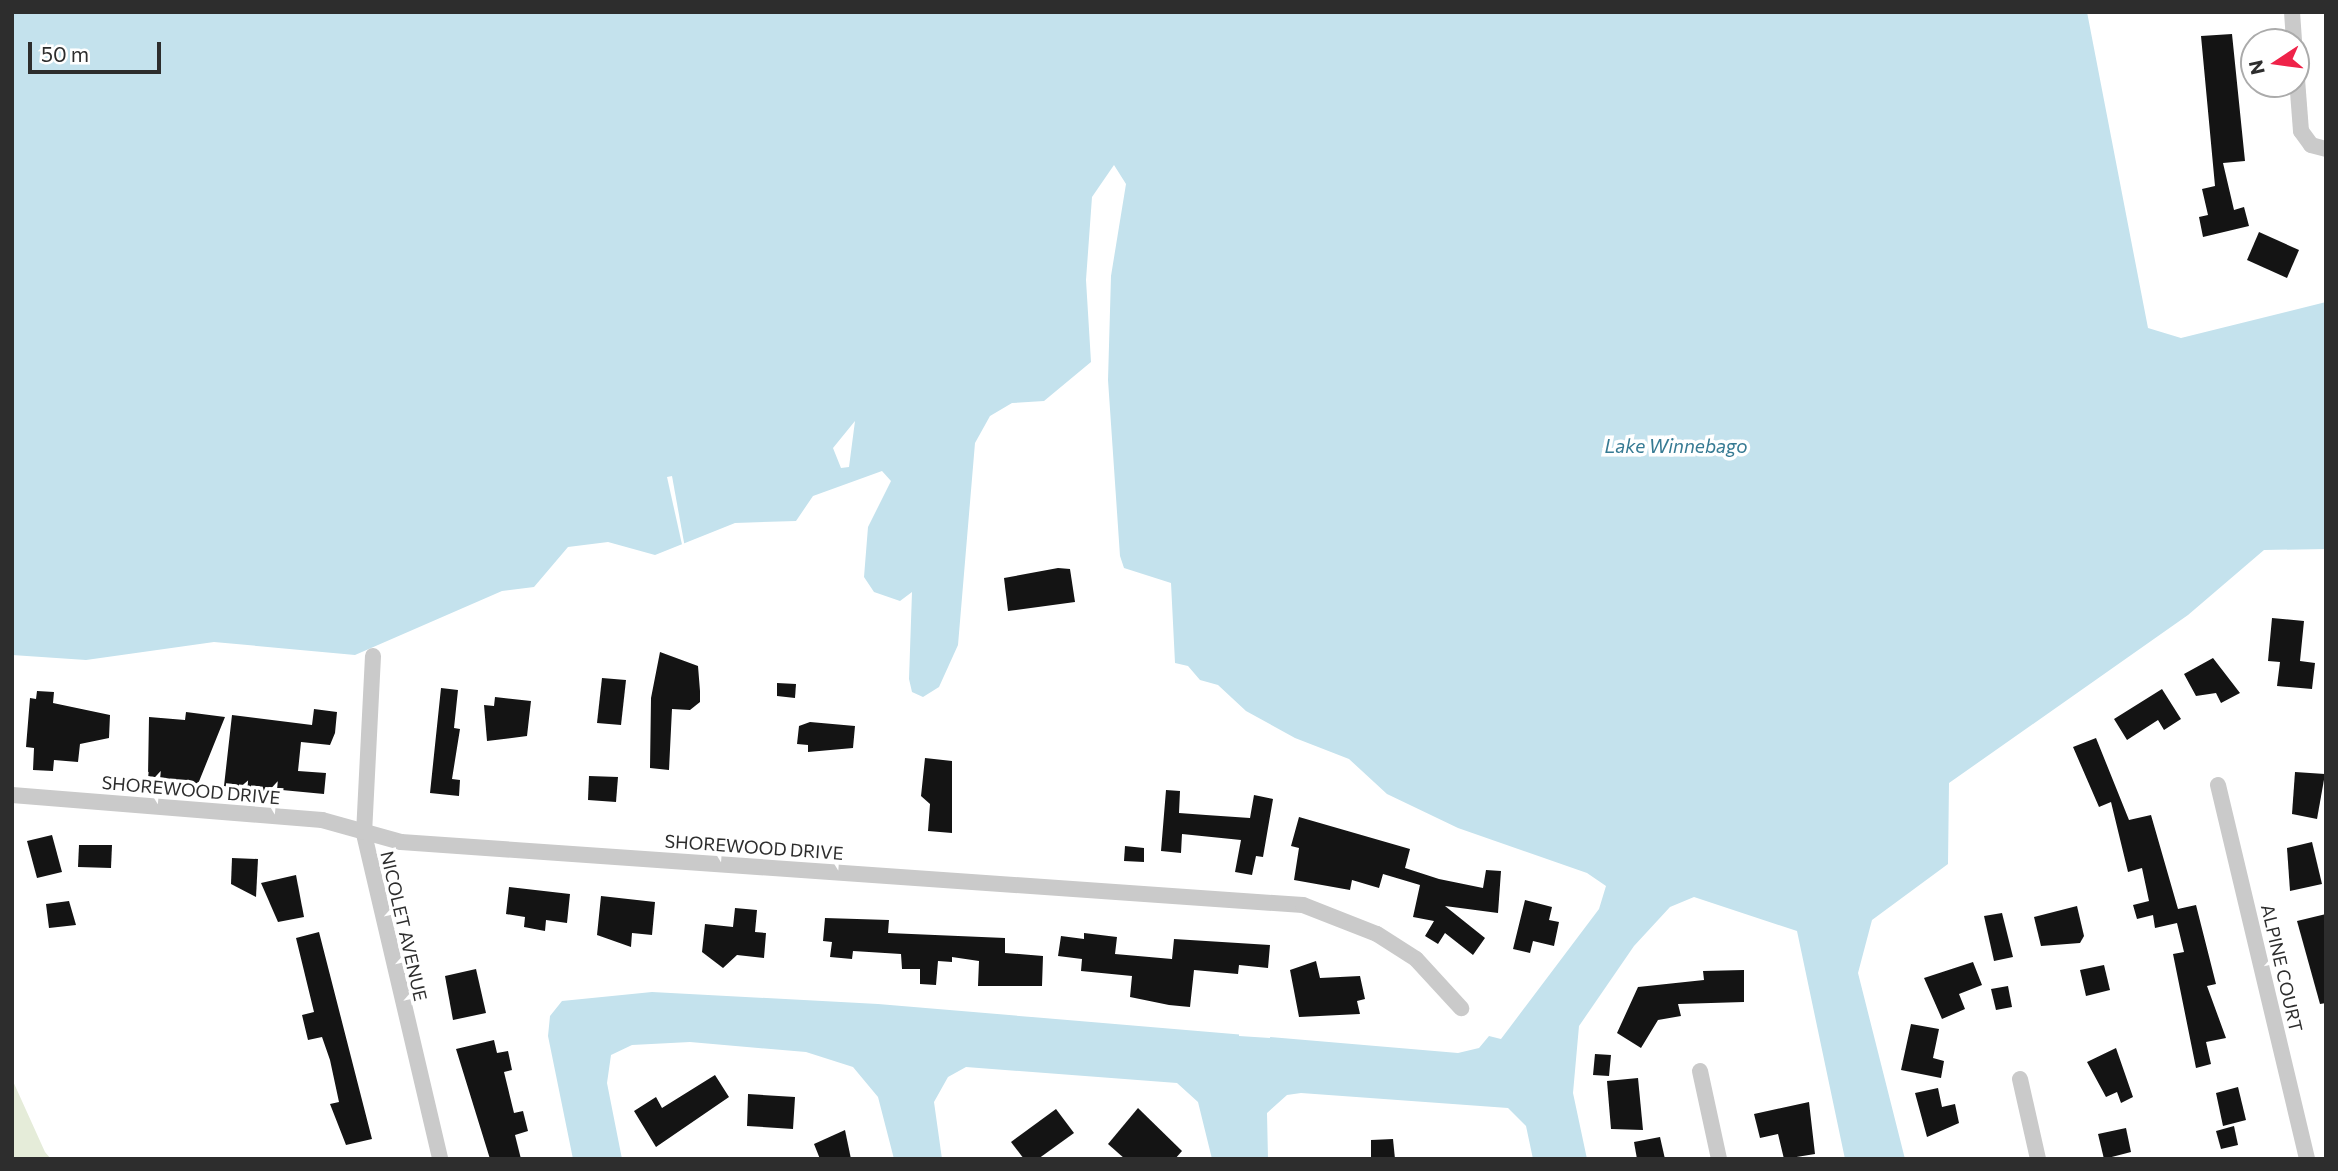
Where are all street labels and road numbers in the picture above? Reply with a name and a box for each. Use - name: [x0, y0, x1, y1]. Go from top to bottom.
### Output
- street label: SHOREWOOD DRIVE: [101, 771, 281, 809]
- street label: SHOREWOOD DRIVE: [664, 830, 844, 864]
- street label: NICOLET AVENUE: [376, 849, 432, 1003]
- street label: ALPINE COURT: [2257, 902, 2307, 1034]

